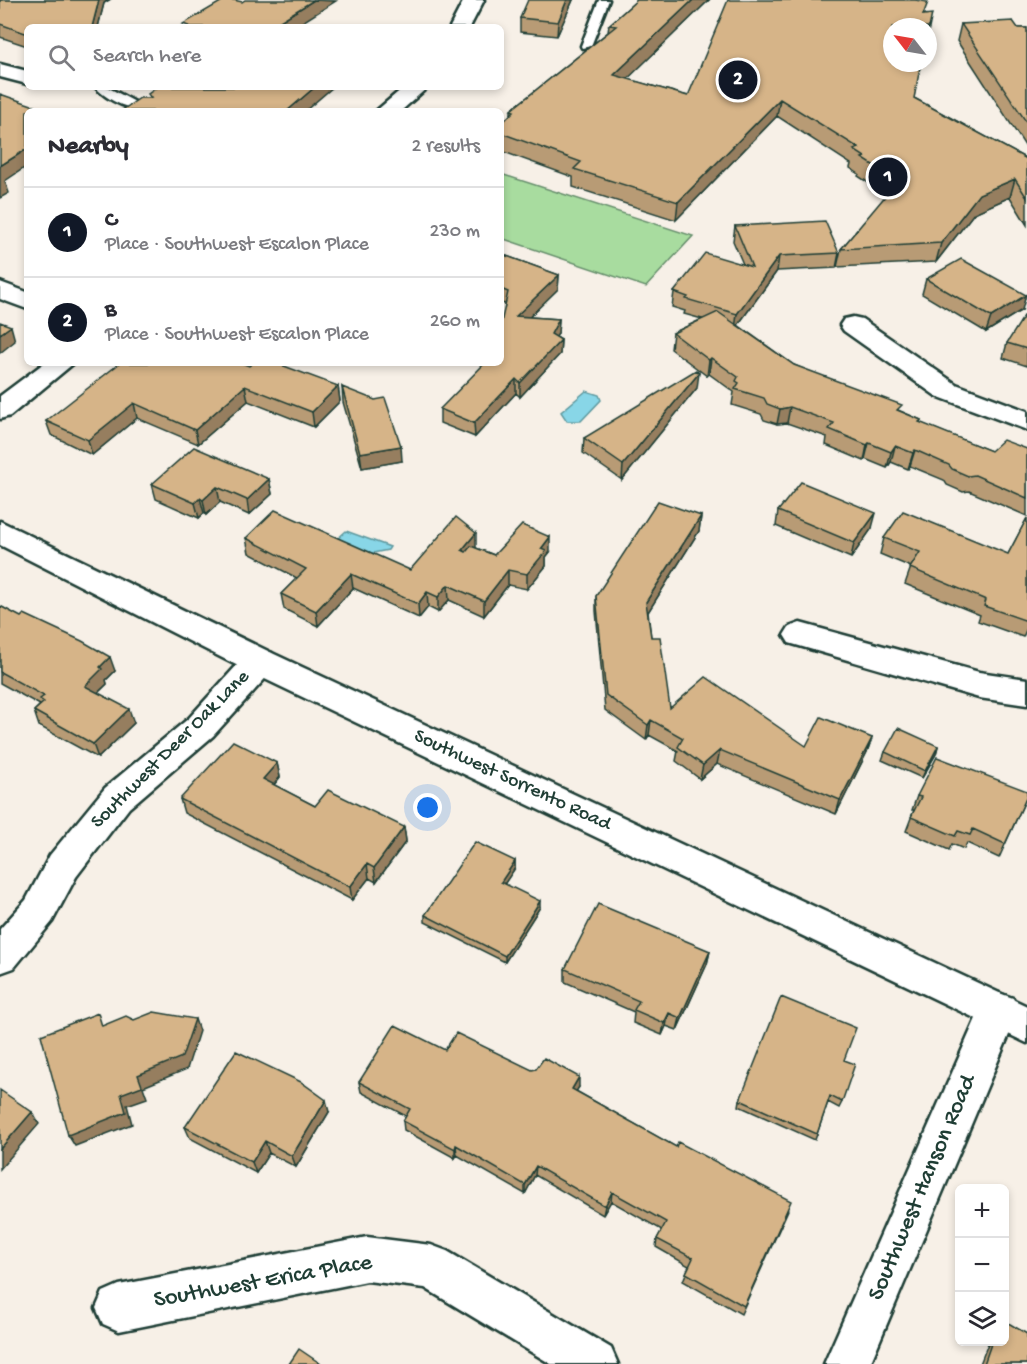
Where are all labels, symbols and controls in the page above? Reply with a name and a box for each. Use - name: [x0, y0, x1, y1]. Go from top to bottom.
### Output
- north arrow: [883, 18, 937, 72]
- search box: [24, 24, 504, 90]
- icon: search: [45, 41, 78, 74]
- text: Search here: [93, 44, 201, 70]
- pin: 2: [718, 58, 758, 103]
- text: Nearby: [48, 132, 129, 163]
- text: 2 results: [411, 136, 480, 159]
- pin: 1: [868, 154, 908, 200]
- text: C: [105, 208, 117, 234]
- text: 1: [63, 221, 72, 244]
- text: 230 m: [430, 221, 480, 244]
- text: Place · Southwest Escalon Place: [105, 234, 369, 257]
- text: B: [105, 298, 116, 324]
- text: 2: [63, 311, 72, 334]
- text: 260 m: [430, 311, 480, 334]
- text: Place · Southwest Escalon Place: [105, 324, 369, 347]
- street label: Southwest Deer Oak Lane: [87, 666, 255, 834]
- street label: Southwest Sorrento Road: [410, 725, 616, 838]
- your location: [413, 793, 442, 822]
- street label: Southwest Hanson Road: [862, 1069, 984, 1305]
- map controls: [955, 1184, 1009, 1346]
- button: +: [955, 1184, 1009, 1238]
- button: −: [955, 1238, 1009, 1292]
- street label: Southwest Erica Place: [152, 1248, 375, 1315]
- button: layers: [955, 1292, 1009, 1346]

